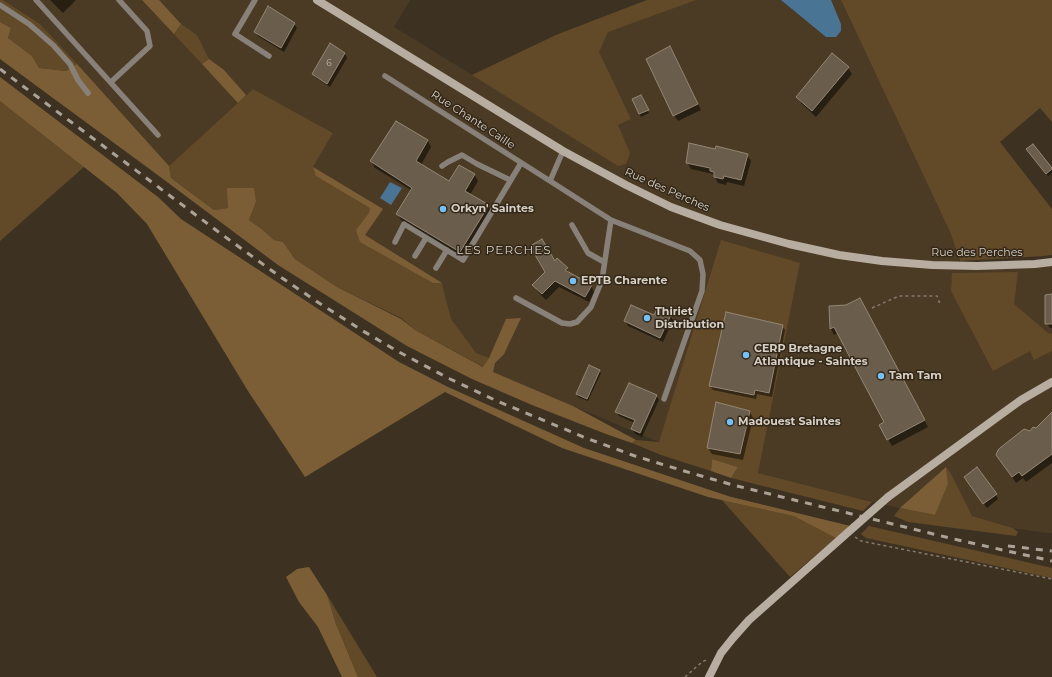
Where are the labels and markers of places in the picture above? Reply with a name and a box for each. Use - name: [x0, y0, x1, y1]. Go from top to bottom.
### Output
- place label: Orkyn' Saintes: [451, 202, 534, 216]
- marker: Orkyn' Saintes: [438, 204, 448, 214]
- place label: EPTB Charente: [581, 274, 667, 288]
- marker: EPTB Charente: [568, 276, 578, 286]
- place label: Thiriet Distribution: [655, 305, 724, 331]
- marker: Thiriet Distribution: [642, 313, 652, 323]
- place label: CERP Bretagne Atlantique - Saintes: [754, 342, 868, 368]
- marker: CERP Bretagne Atlantique - Saintes: [741, 350, 751, 360]
- place label: Tam Tam: [889, 369, 942, 383]
- marker: Tam Tam: [876, 371, 886, 381]
- place label: Madouest Saintes: [738, 415, 840, 429]
- marker: Madouest Saintes: [725, 417, 735, 427]

